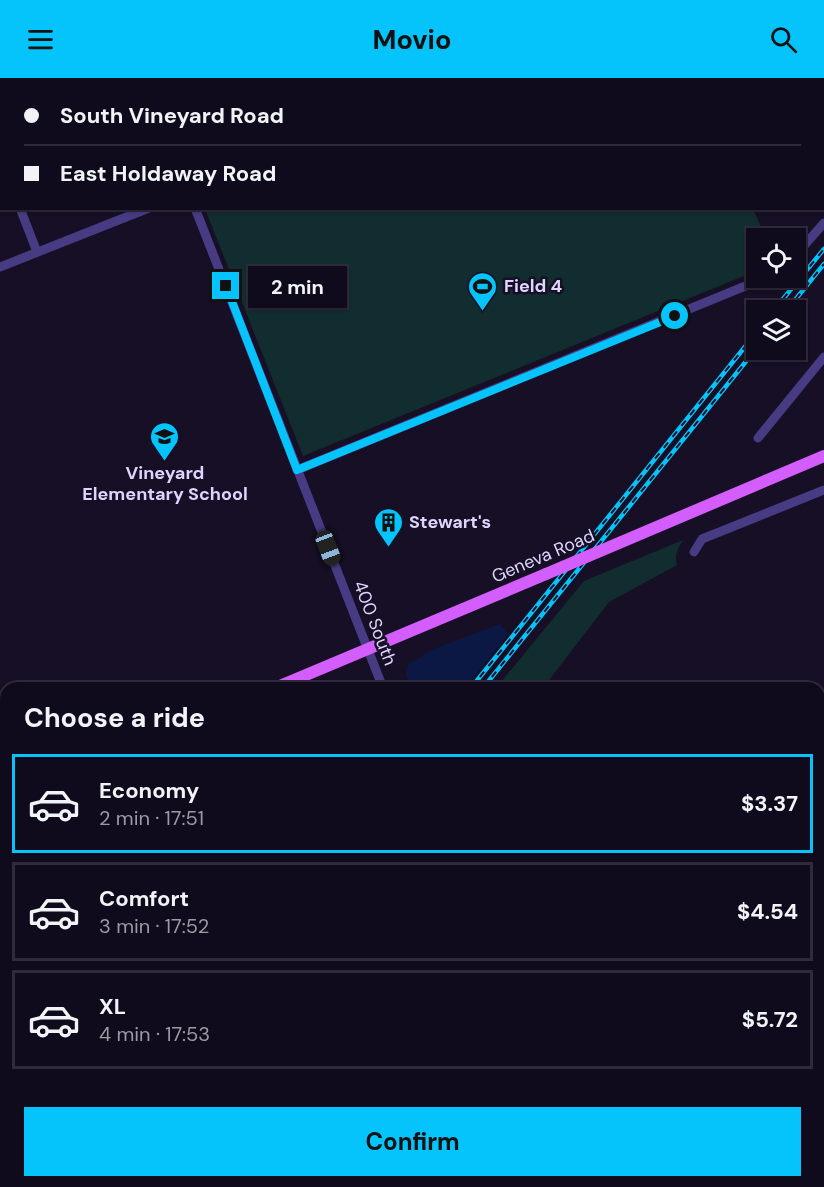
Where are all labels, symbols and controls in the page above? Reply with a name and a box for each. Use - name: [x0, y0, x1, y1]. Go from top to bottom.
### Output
- text: Movio: [373, 22, 451, 57]
- icon: menu: [24, 23, 57, 56]
- icon: search: [767, 23, 800, 56]
- text: South Vineyard Road: [60, 101, 284, 130]
- text: East Holdaway Road: [60, 159, 276, 188]
- map controls: [746, 228, 806, 360]
- button: locate: [746, 228, 806, 288]
- callout: 2 min: [247, 265, 346, 307]
- sports icon: Field 4: [467, 270, 499, 312]
- route end: [212, 272, 239, 299]
- text: 2 min: [271, 274, 324, 300]
- place label: Field 4: [504, 274, 563, 298]
- button: layers: [746, 300, 806, 360]
- route start: [661, 302, 688, 329]
- school or university icon: Vineyard Elementary School: [149, 420, 181, 462]
- place label: Vineyard Elementary School: [82, 461, 248, 506]
- building icon: Stewart's: [372, 506, 404, 548]
- place label: Stewart's: [409, 510, 491, 534]
- street label: Geneva Road: [488, 524, 598, 588]
- car: [313, 528, 343, 568]
- street label: 400 South: [348, 577, 402, 669]
- text: Choose a ride: [24, 700, 205, 735]
- text: Economy: [99, 776, 199, 805]
- icon: car: [27, 777, 81, 831]
- text: $3.37: [741, 789, 798, 818]
- text: 2 min · 17:51: [99, 805, 204, 831]
- text: Comfort: [99, 884, 189, 913]
- icon: car: [27, 885, 81, 939]
- text: $4.54: [737, 897, 798, 926]
- text: 3 min · 17:52: [99, 913, 209, 939]
- text: XL: [99, 992, 126, 1021]
- icon: car: [27, 993, 81, 1047]
- text: $5.72: [742, 1005, 798, 1034]
- text: 4 min · 17:53: [99, 1021, 210, 1047]
- button: Confirm: [24, 1107, 801, 1176]

